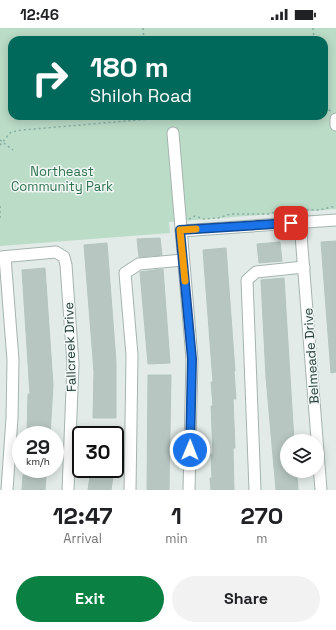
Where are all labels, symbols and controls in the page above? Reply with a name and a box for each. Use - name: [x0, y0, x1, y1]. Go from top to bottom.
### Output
- text: 12:46: [20, 5, 59, 24]
- text: 180 m: [90, 49, 169, 85]
- icon: right: [24, 52, 76, 104]
- text: Shiloh Road: [90, 84, 192, 107]
- park label: Northeast Community Park: [11, 163, 113, 195]
- pin: [274, 206, 308, 240]
- icon: arrive: [280, 212, 302, 234]
- street label: Fallcreek Drive: [60, 302, 80, 392]
- street label: Belmeade Drive: [299, 307, 323, 405]
- speed limit sign: 30: [72, 426, 124, 478]
- position arrow: [169, 429, 211, 471]
- text: 29: [26, 434, 50, 460]
- map controls: [280, 434, 324, 478]
- button: layers: [280, 434, 324, 478]
- text: km/h: [26, 455, 50, 468]
- text: 12:47: [53, 500, 113, 531]
- text: 1: [171, 500, 182, 531]
- text: 270: [240, 500, 283, 531]
- text: Arrival: [63, 530, 102, 547]
- text: min: [165, 530, 188, 547]
- text: m: [256, 530, 267, 547]
- button: Exit: [16, 576, 164, 622]
- button: Share: [172, 576, 320, 622]

